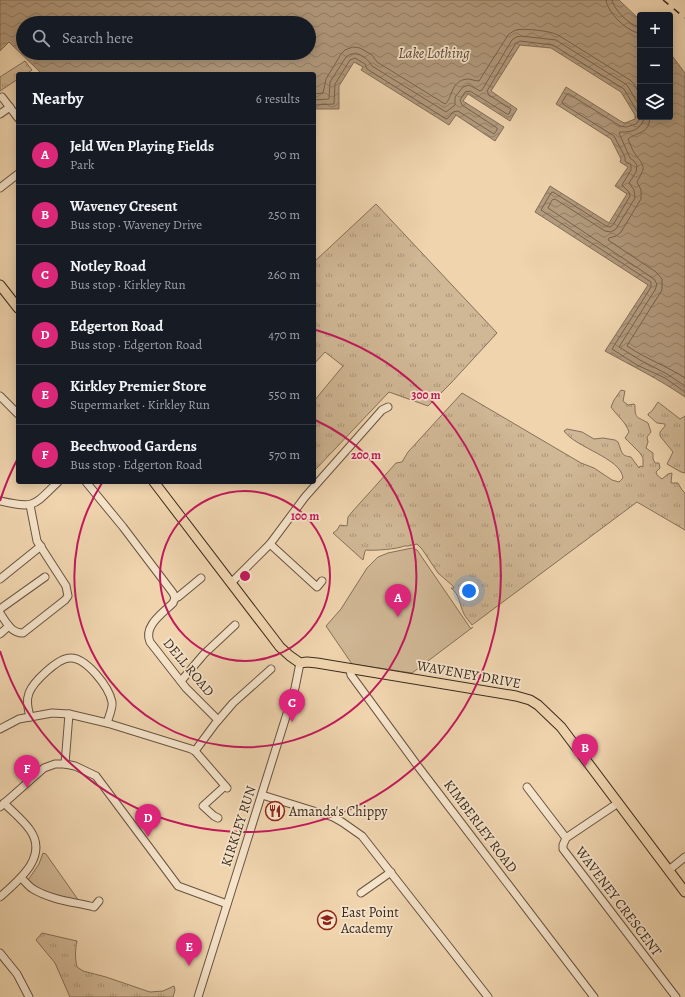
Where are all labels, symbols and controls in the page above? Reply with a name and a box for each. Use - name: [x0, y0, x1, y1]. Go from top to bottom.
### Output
- map controls: [637, 12, 673, 120]
- button: +: [637, 12, 673, 48]
- search box: [16, 16, 316, 60]
- icon: search: [30, 27, 52, 49]
- text: Search here: [62, 28, 133, 48]
- water label: Lake Lothing: [398, 43, 470, 63]
- button: −: [637, 48, 673, 84]
- button: layers: [637, 84, 673, 120]
- text: Nearby: [32, 87, 83, 110]
- text: 6 results: [256, 90, 300, 107]
- text: Jeld Wen Playing Fields: [70, 136, 214, 156]
- text: A: [41, 146, 49, 163]
- text: 90 m: [274, 146, 300, 163]
- text: Park: [70, 156, 94, 173]
- text: Waveney Cresent: [70, 196, 177, 216]
- text: B: [41, 206, 49, 223]
- text: 250 m: [268, 206, 300, 223]
- text: Bus stop · Waveney Drive: [70, 216, 202, 233]
- text: Notley Road: [70, 256, 146, 276]
- text: C: [41, 266, 49, 283]
- text: 260 m: [267, 266, 300, 283]
- text: Bus stop · Kirkley Run: [70, 276, 186, 293]
- text: Edgerton Road: [70, 316, 163, 336]
- text: D: [40, 326, 50, 343]
- text: 470 m: [268, 326, 300, 343]
- text: Bus stop · Edgerton Road: [70, 336, 202, 353]
- text: Kirkley Premier Store: [70, 376, 206, 396]
- text: E: [41, 386, 49, 403]
- text: 550 m: [269, 386, 300, 403]
- text: 300 m: [411, 387, 441, 403]
- text: Supermarket · Kirkley Run: [70, 396, 210, 413]
- text: Beechwood Gardens: [70, 436, 197, 456]
- text: F: [42, 446, 48, 463]
- text: 570 m: [269, 446, 300, 463]
- text: 200 m: [351, 447, 381, 463]
- text: Bus stop · Edgerton Road: [70, 456, 202, 473]
- text: 100 m: [291, 508, 319, 524]
- centre of rings: [238, 569, 252, 583]
- your location: [459, 581, 479, 601]
- pin: A: [385, 584, 411, 617]
- street label: DELL ROAD: [159, 634, 219, 701]
- street label: WAVENEY DRIVE: [414, 656, 522, 693]
- pin: C: [279, 689, 305, 722]
- pin: B: [572, 734, 598, 767]
- pin: F: [14, 755, 40, 788]
- street label: KIMBERLEY ROAD: [439, 776, 522, 877]
- street label: KIRKLEY RUN: [216, 783, 260, 869]
- restaurant icon: Amanda's Chippy: [264, 800, 286, 822]
- place label: Amanda's Chippy: [288, 802, 388, 821]
- pin: D: [135, 804, 161, 837]
- street label: WAVENEY CRESCENT: [571, 842, 666, 960]
- place label: East Point Academy: [340, 903, 399, 938]
- school or university icon: East Point Academy: [316, 909, 338, 931]
- pin: E: [176, 933, 202, 966]

